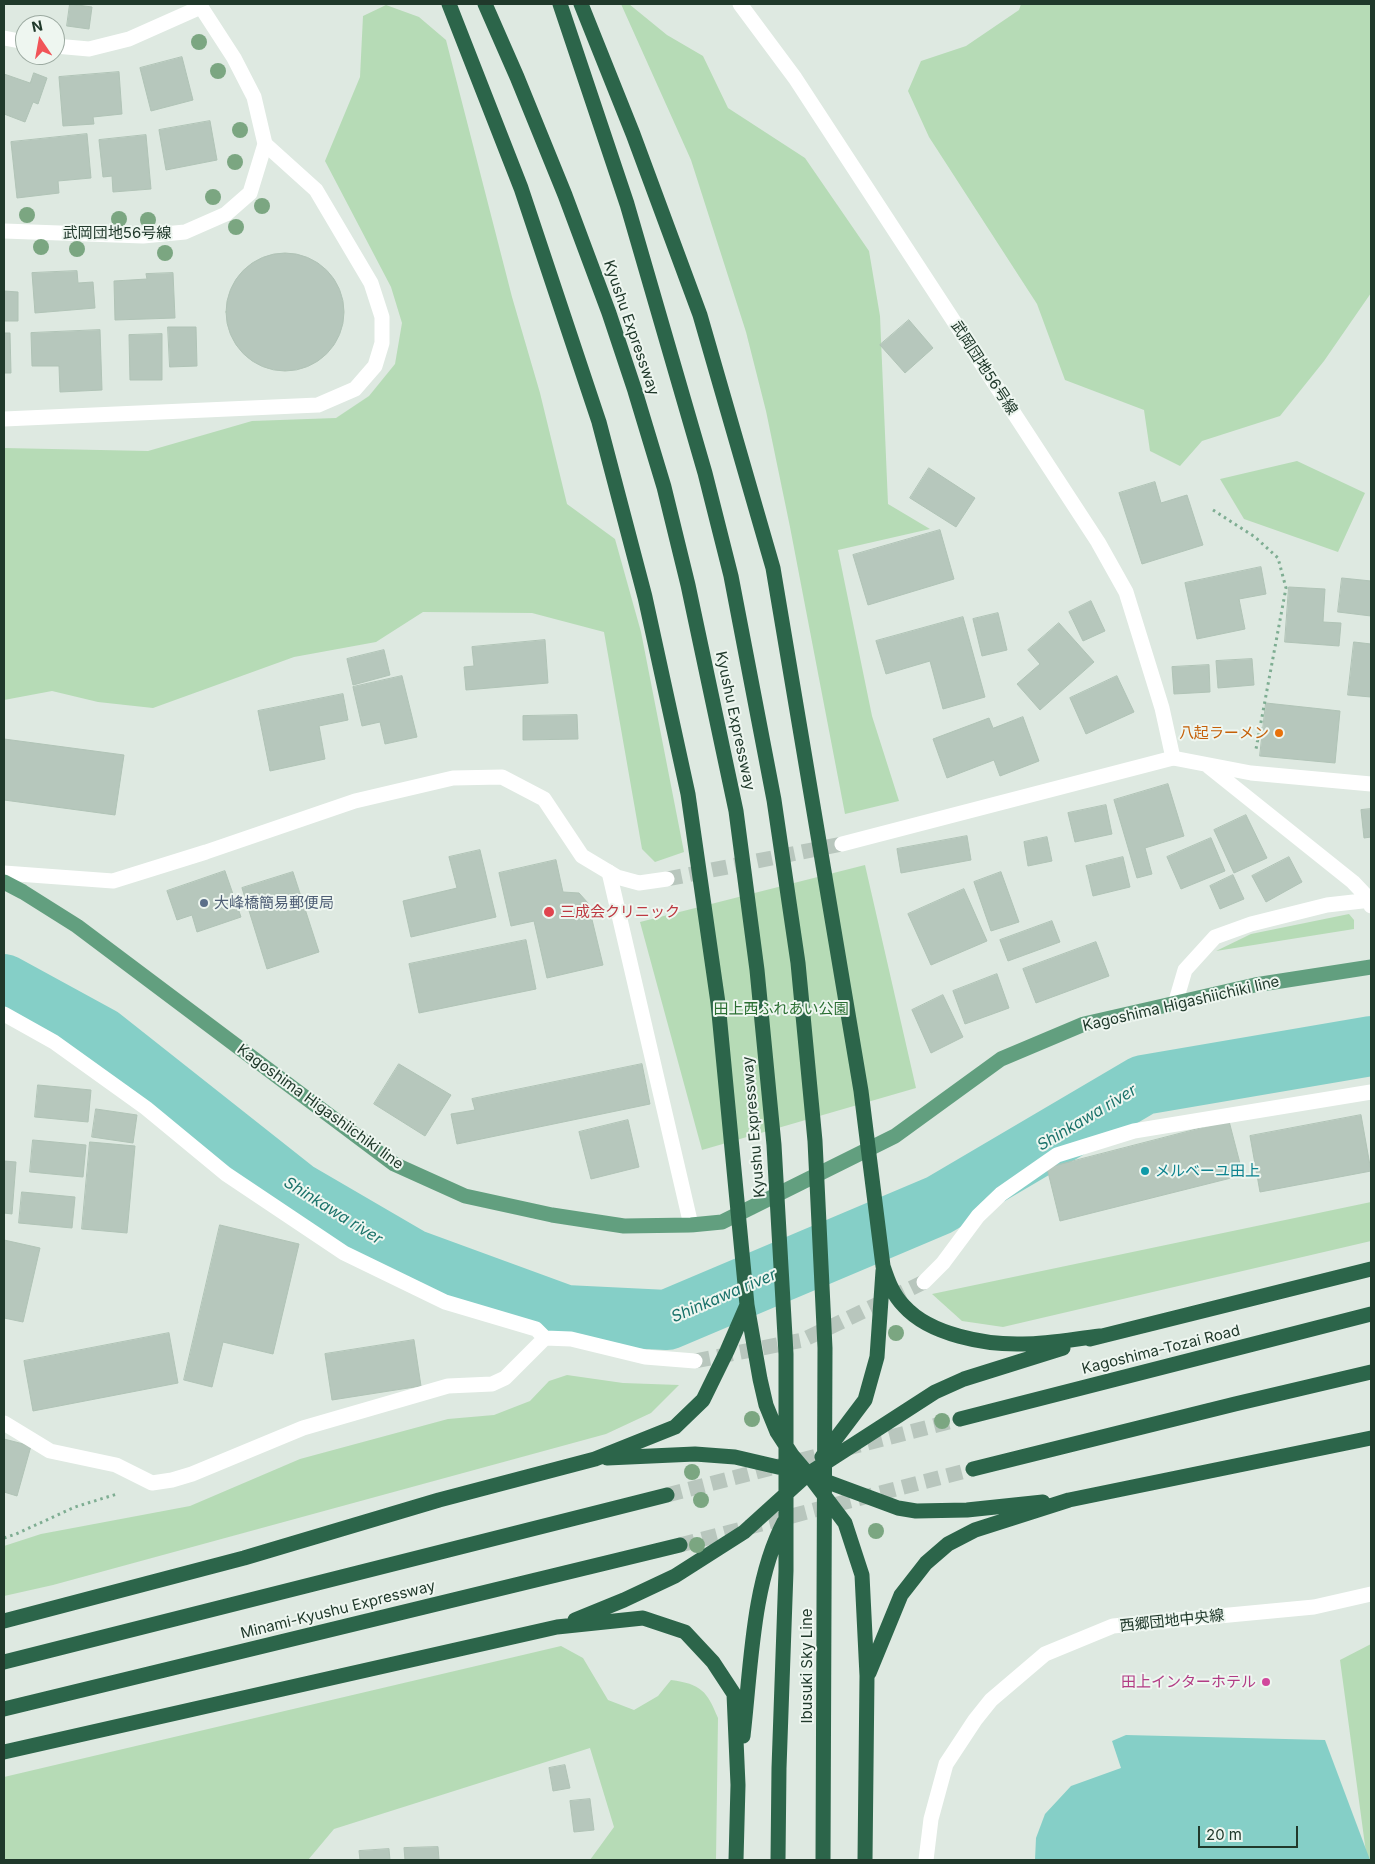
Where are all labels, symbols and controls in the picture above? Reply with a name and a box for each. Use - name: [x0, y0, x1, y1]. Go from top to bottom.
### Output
- north arrow: [15, 15, 65, 65]
- text: N: [30, 16, 44, 35]
- street label: 武岡団地56号線: [63, 224, 171, 242]
- street label: Kyushu Expressway: [599, 258, 663, 398]
- street label: 武岡団地56号線: [947, 318, 1021, 418]
- street label: Kyushu Expressway: [711, 650, 759, 792]
- place label: 八起ラーメン: [1179, 724, 1269, 742]
- marker: 八起ラーメン: [1273, 727, 1285, 739]
- place label: 大峰橋簡易郵便局: [214, 894, 334, 912]
- marker: 大峰橋簡易郵便局: [198, 897, 210, 909]
- place label: 三成会クリニック: [560, 903, 680, 921]
- marker: 三成会クリニック: [542, 905, 556, 919]
- street label: Kagoshima Higashiichiki line: [1081, 973, 1281, 1035]
- park label: 田上西ふれあい公園: [714, 1000, 848, 1018]
- street label: Kagoshima Higashiichiki line: [233, 1041, 407, 1173]
- street label: Kyushu Expressway: [739, 1056, 769, 1198]
- water label: Shinkawa river: [1034, 1081, 1140, 1155]
- place label: メルベーユ田上: [1155, 1162, 1260, 1180]
- marker: メルベーユ田上: [1139, 1165, 1151, 1177]
- water label: Shinkawa river: [280, 1173, 386, 1249]
- water label: Shinkawa river: [668, 1265, 780, 1327]
- street label: Kagoshima-Tozai Road: [1080, 1322, 1242, 1378]
- street label: Minami-Kyushu Expressway: [239, 1577, 437, 1643]
- street label: 西郷団地中央線: [1119, 1607, 1225, 1635]
- street label: Ibusuki Sky Line: [798, 1608, 816, 1724]
- place label: 田上インターホテル: [1121, 1673, 1256, 1691]
- marker: 田上インターホテル: [1260, 1676, 1272, 1688]
- scale bar: [1200, 1816, 1300, 1848]
- text: 20 m: [1206, 1825, 1242, 1844]

